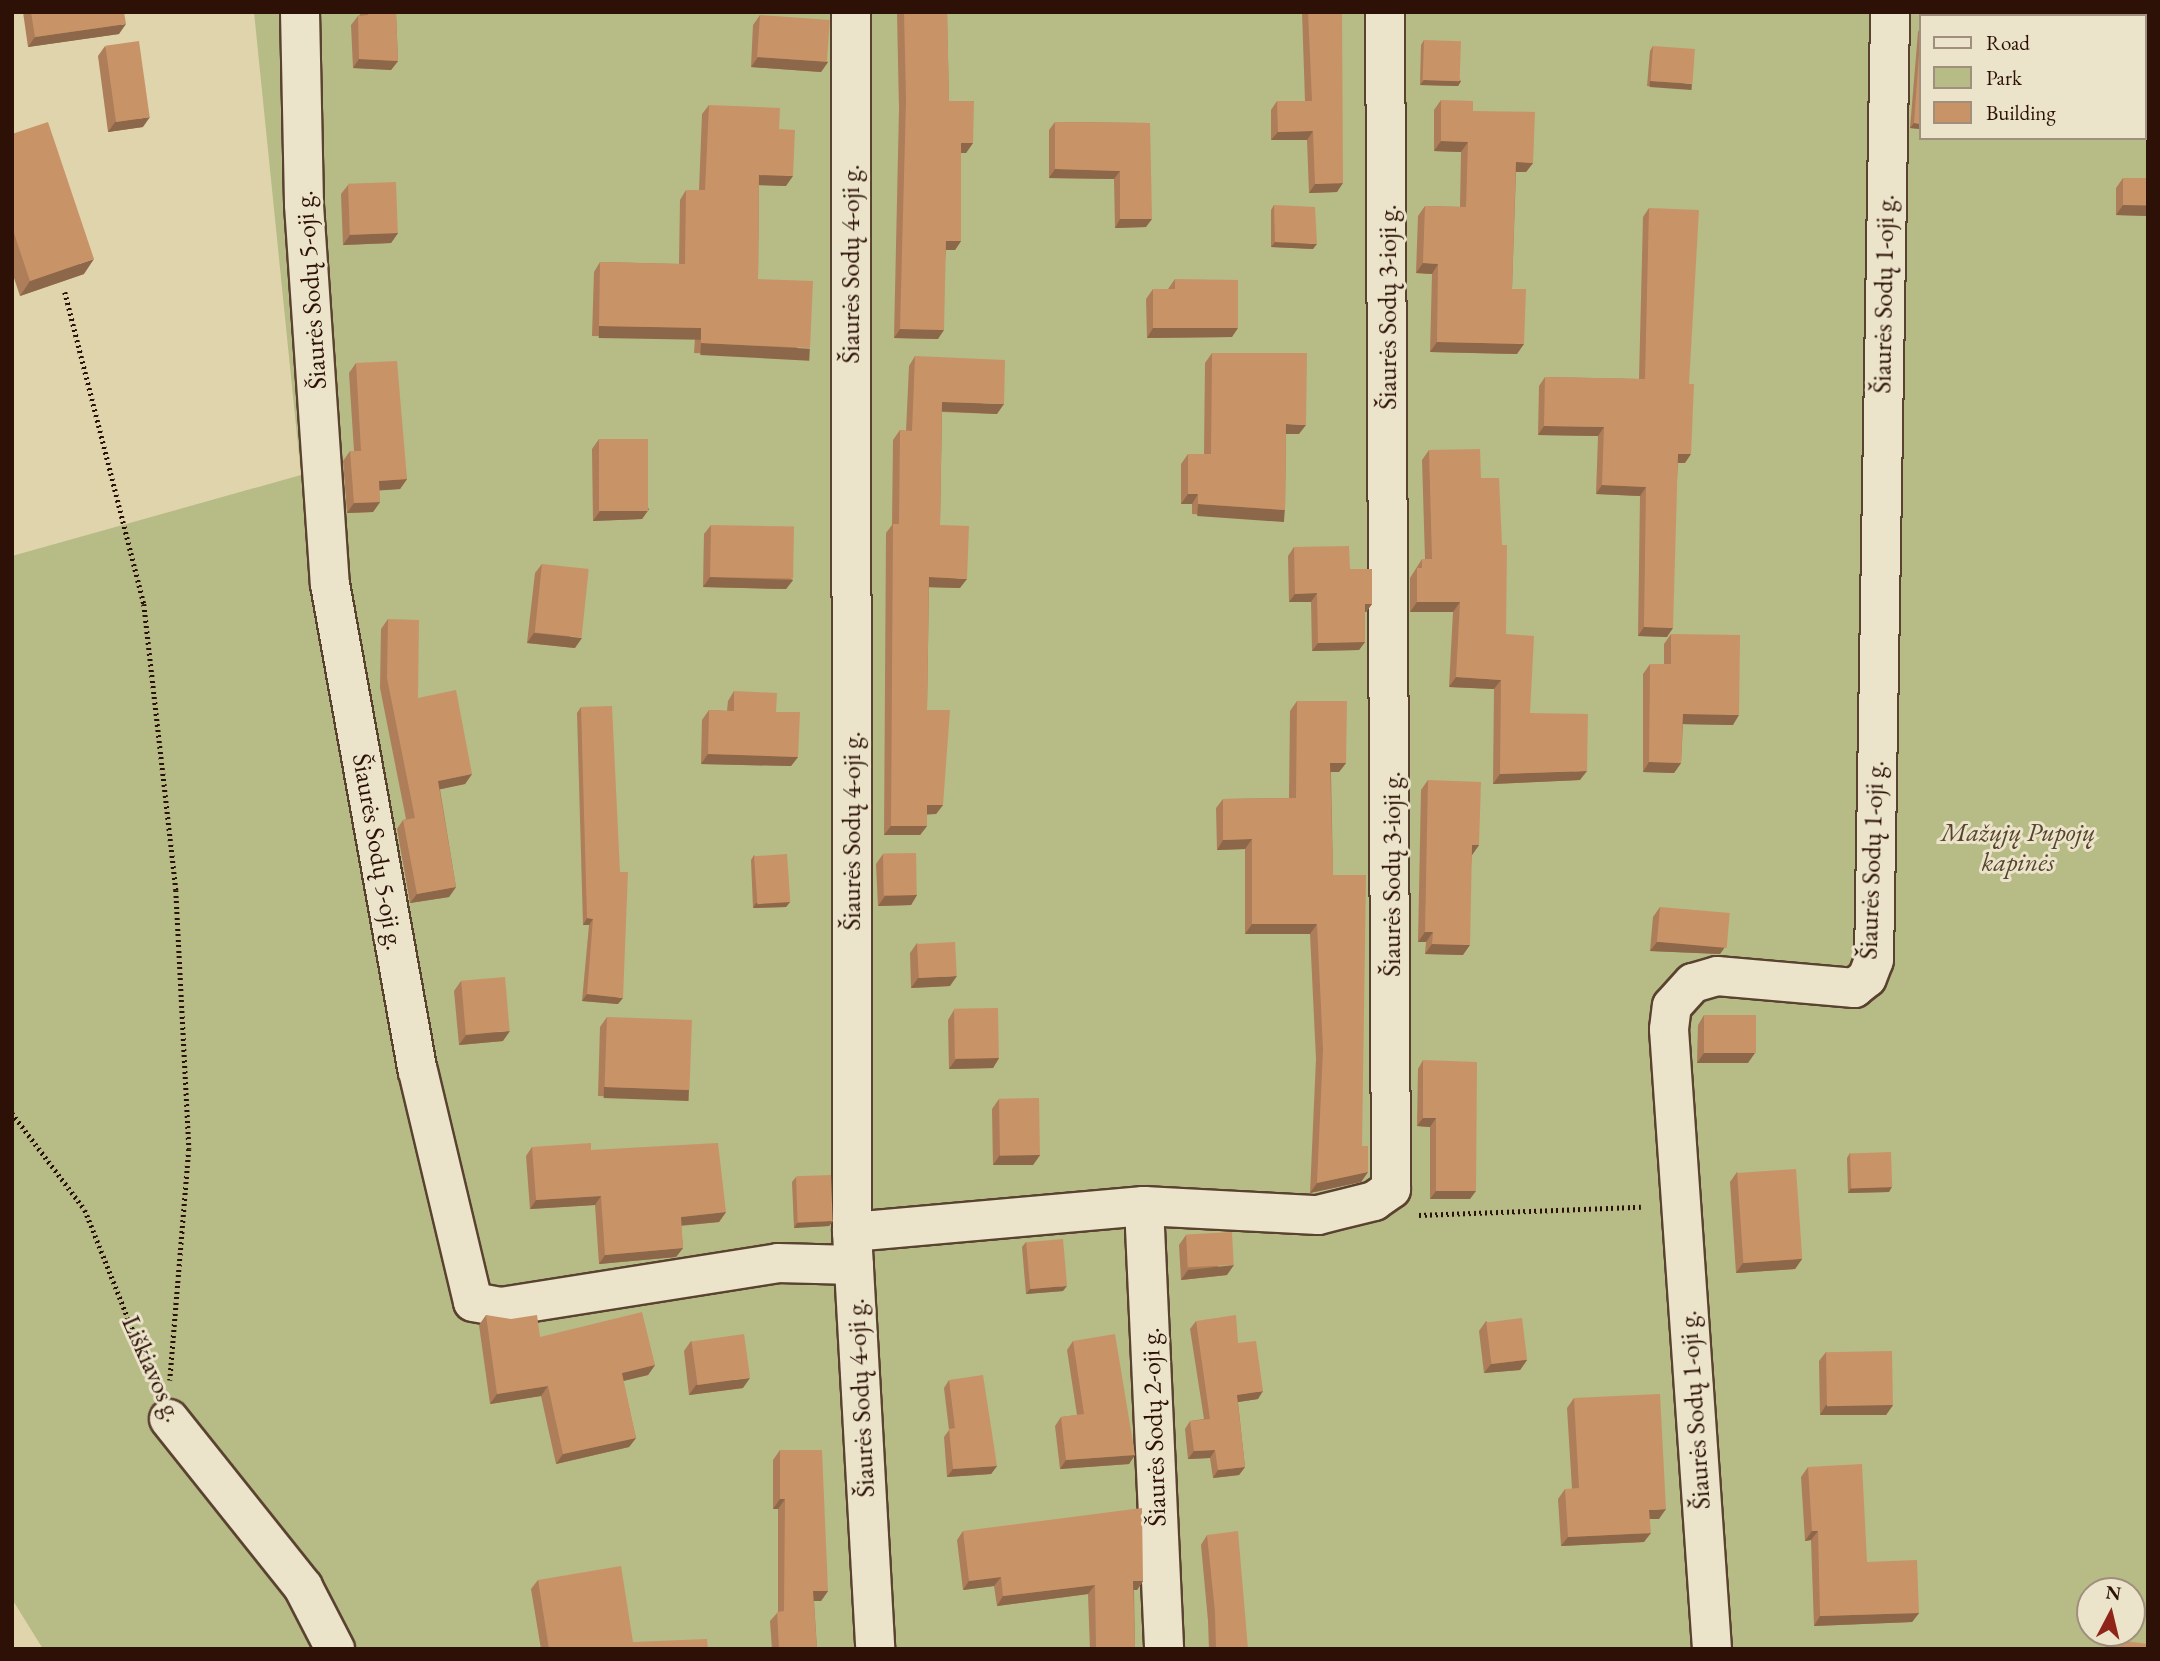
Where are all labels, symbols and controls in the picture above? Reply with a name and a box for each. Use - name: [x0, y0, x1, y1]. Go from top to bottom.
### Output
- legend: [1918, 14, 2146, 140]
- text: Road: [1986, 29, 2030, 56]
- text: Park: [1986, 64, 2022, 91]
- text: Building: [1986, 99, 2056, 126]
- street label: Šiaurės Sodų 4-oji g.: [835, 164, 867, 364]
- street label: Šiaurės Sodų 5-oji g.: [288, 190, 334, 390]
- street label: Šiaurės Sodų 1-oji g.: [1867, 194, 1901, 394]
- street label: Šiaurės Sodų 3-ioji g.: [1372, 204, 1404, 410]
- street label: Šiaurės Sodų 4-oji g.: [836, 731, 868, 931]
- street label: Šiaurės Sodų 5-oji g.: [345, 751, 411, 953]
- street label: Šiaurės Sodų 1-oji g.: [1853, 760, 1891, 960]
- street label: Šiaurės Sodų 3-ioji g.: [1376, 771, 1408, 977]
- park label: Mažųjų Pupojų kapinės: [1941, 817, 2095, 878]
- street label: Šiaurės Sodų 4-oji g.: [840, 1298, 882, 1498]
- street label: Šiaurės Sodų 1-oji g.: [1672, 1310, 1718, 1510]
- street label: Liškiavos g.: [115, 1311, 189, 1427]
- street label: Šiaurės Sodų 2-oji g.: [1135, 1327, 1173, 1527]
- north arrow: [2076, 1577, 2146, 1647]
- text: N: [2104, 1579, 2123, 1606]

